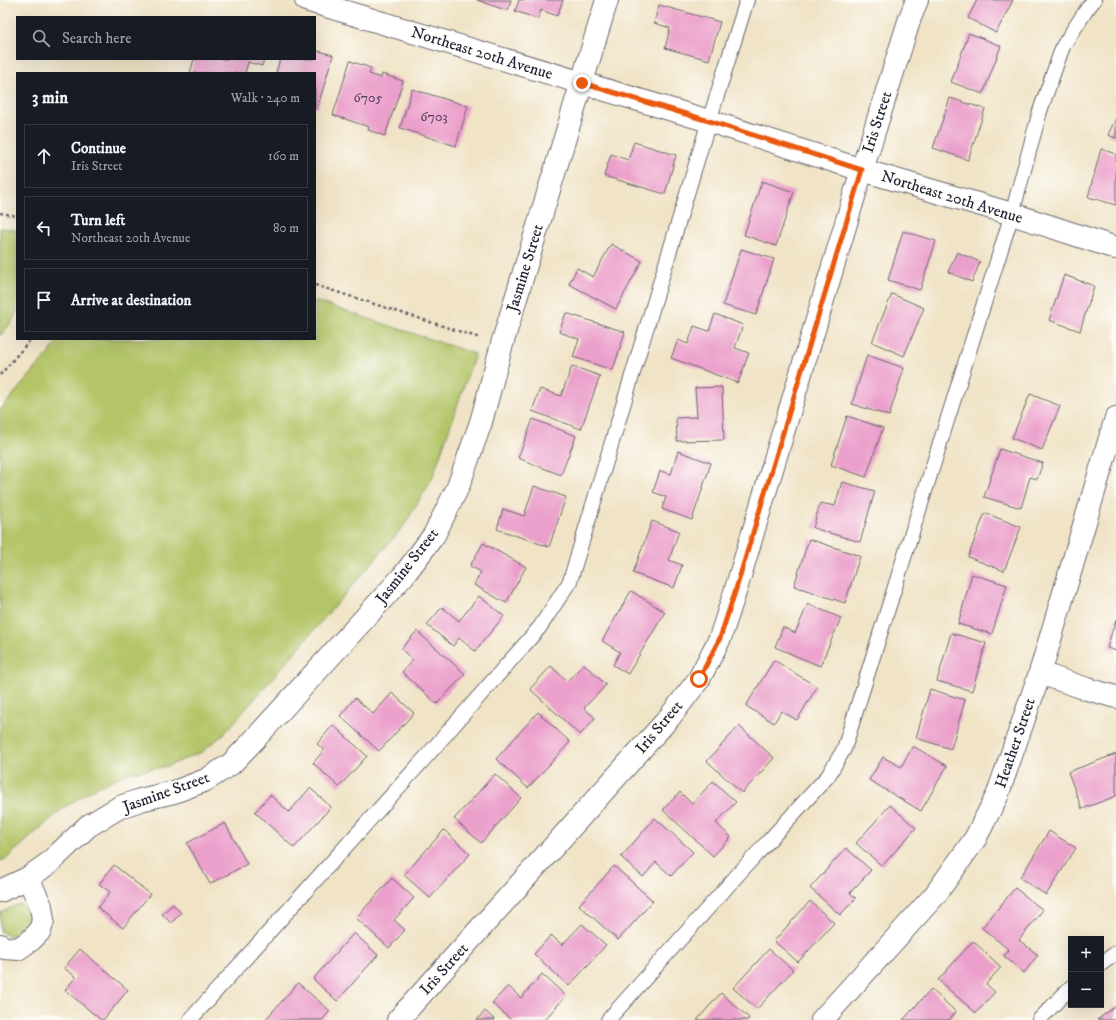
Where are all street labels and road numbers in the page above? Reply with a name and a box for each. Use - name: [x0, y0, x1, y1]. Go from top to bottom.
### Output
- street label: Northeast 20th Avenue: [409, 22, 555, 84]
- street label: Iris Street: [858, 89, 896, 155]
- street label: Northeast 20th Avenue: [879, 166, 1025, 228]
- street label: Jasmine Street: [502, 222, 548, 316]
- street label: Jasmine Street: [370, 524, 443, 609]
- street label: Heather Street: [990, 695, 1040, 791]
- street label: Iris Street: [631, 696, 687, 758]
- street label: Jasmine Street: [118, 767, 212, 818]
- street label: Iris Street: [415, 939, 473, 999]

